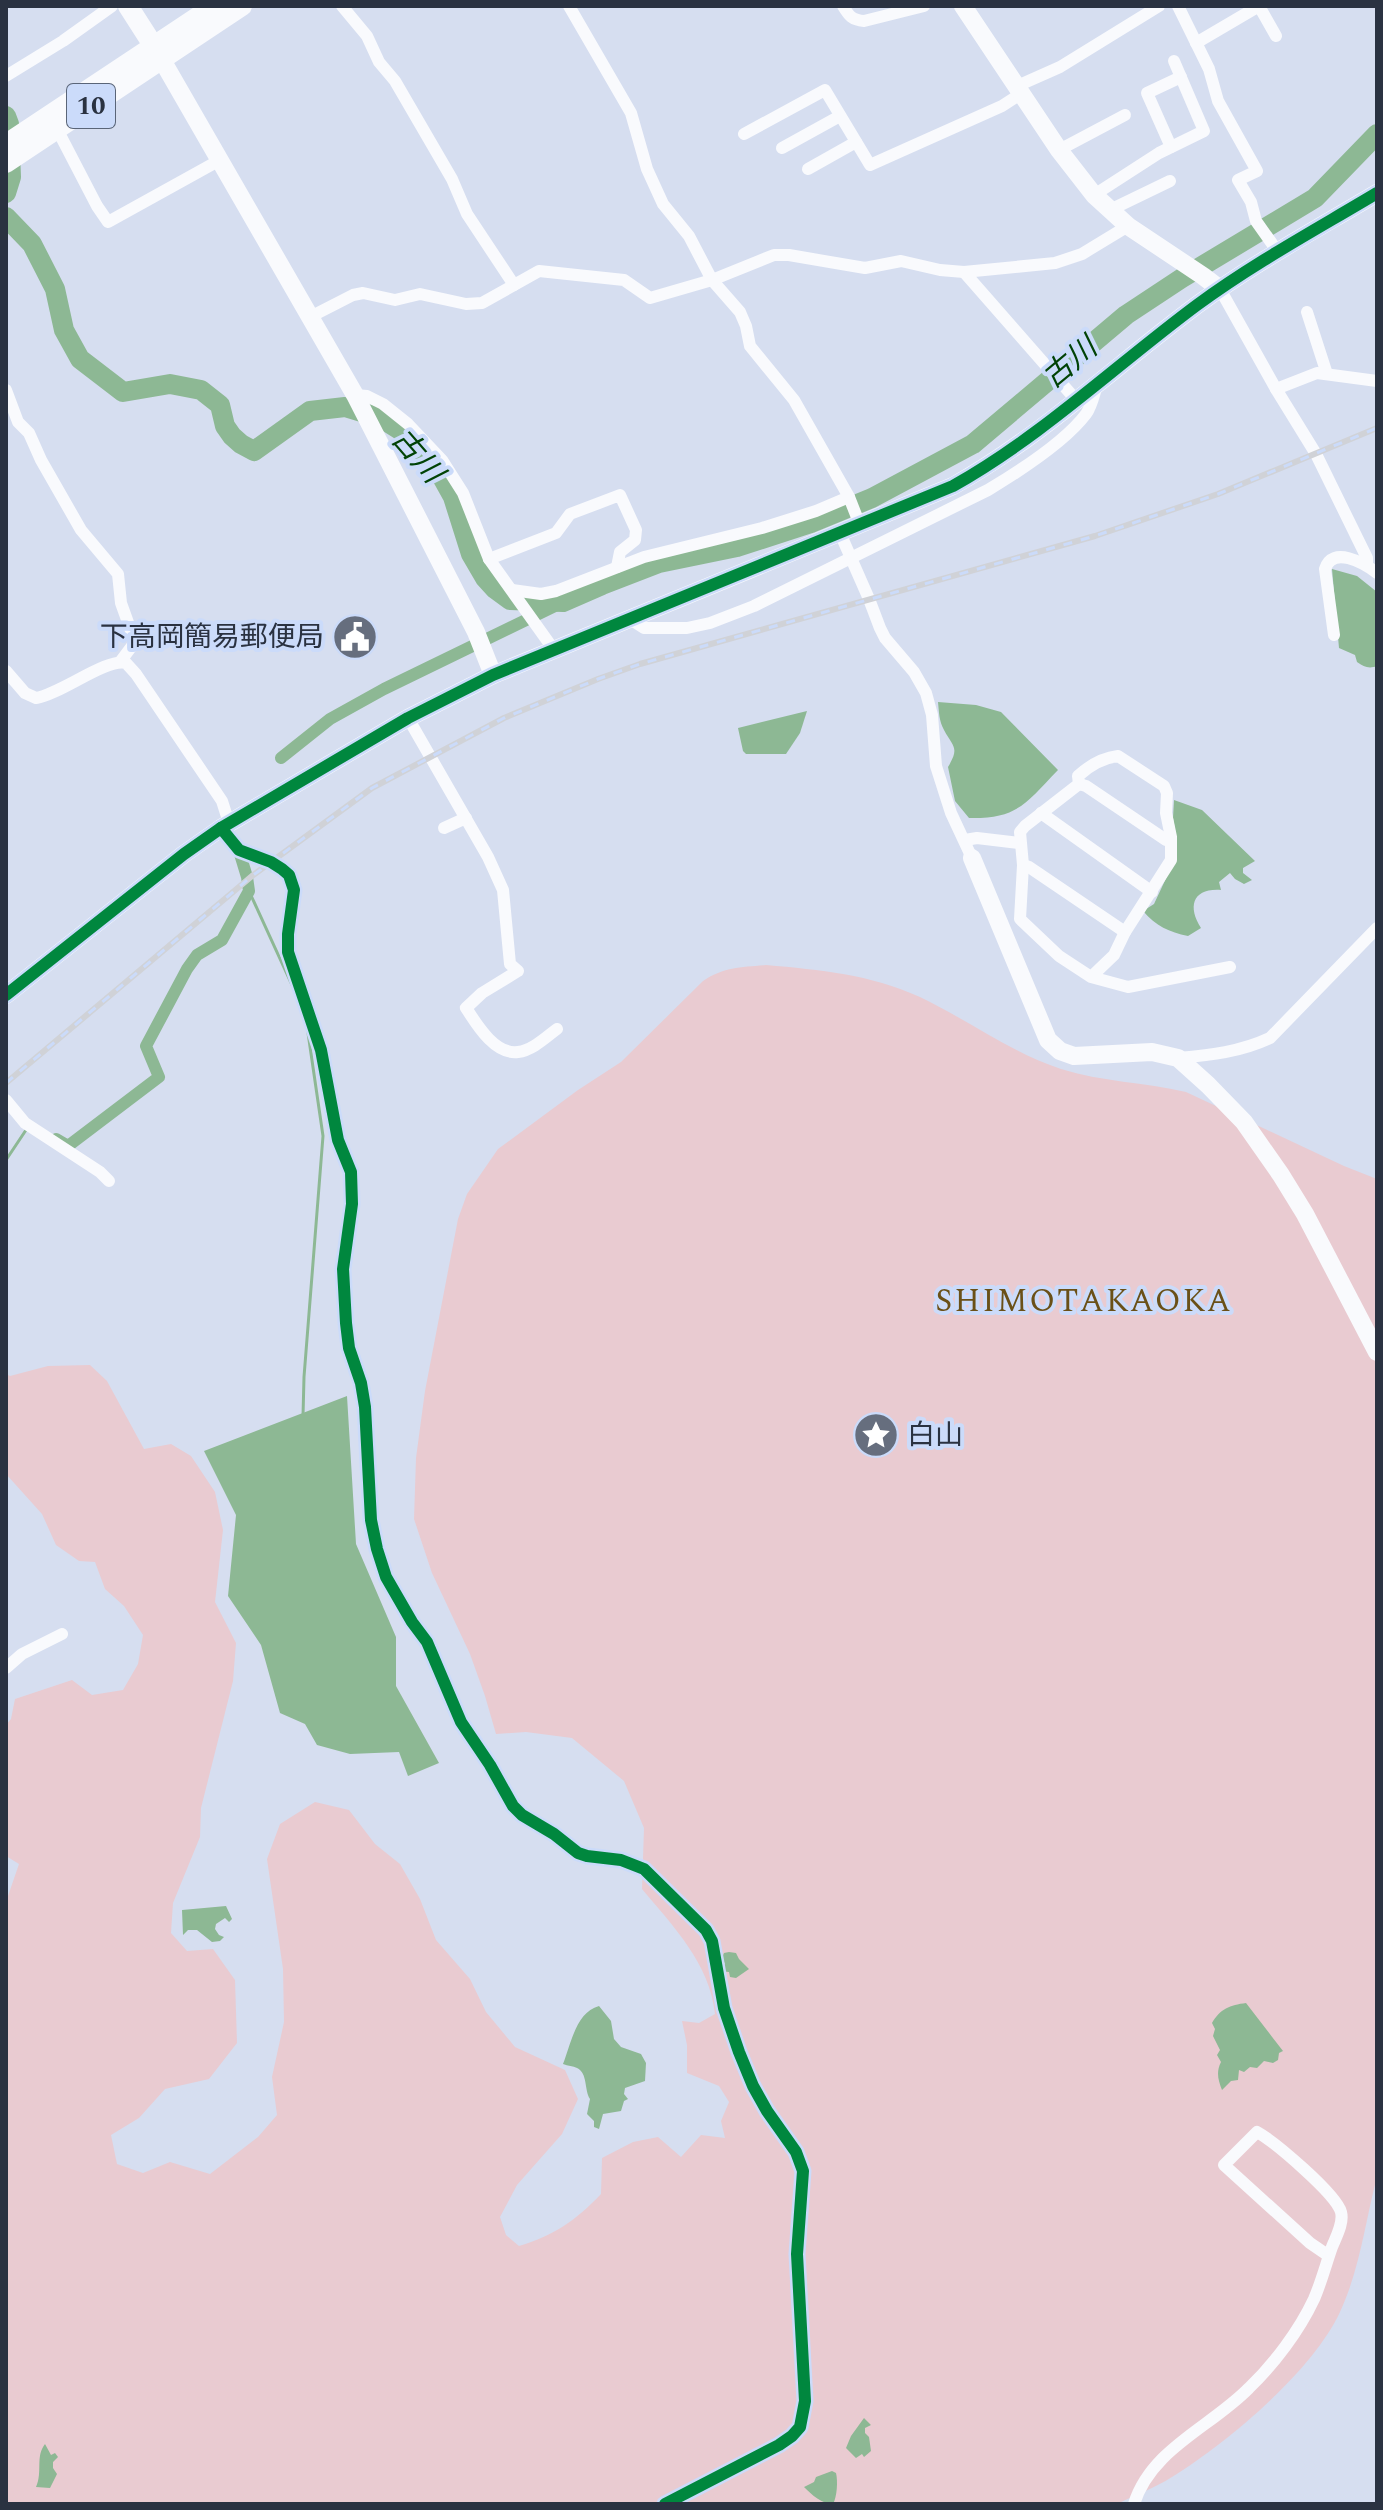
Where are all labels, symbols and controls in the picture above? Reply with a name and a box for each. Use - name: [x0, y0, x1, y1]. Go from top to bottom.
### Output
- road number: 10: [67, 84, 115, 128]
- water label: 古川: [1032, 324, 1110, 400]
- water label: 古川: [380, 418, 456, 496]
- public building icon: 下高岡簡易郵便局: [331, 613, 379, 661]
- place label: 下高岡簡易郵便局: [100, 616, 324, 659]
- district label: SHIMOTAKAOKA: [935, 1277, 1233, 1326]
- place icon: 白山: [852, 1411, 900, 1459]
- place label: 白山: [907, 1414, 963, 1457]

